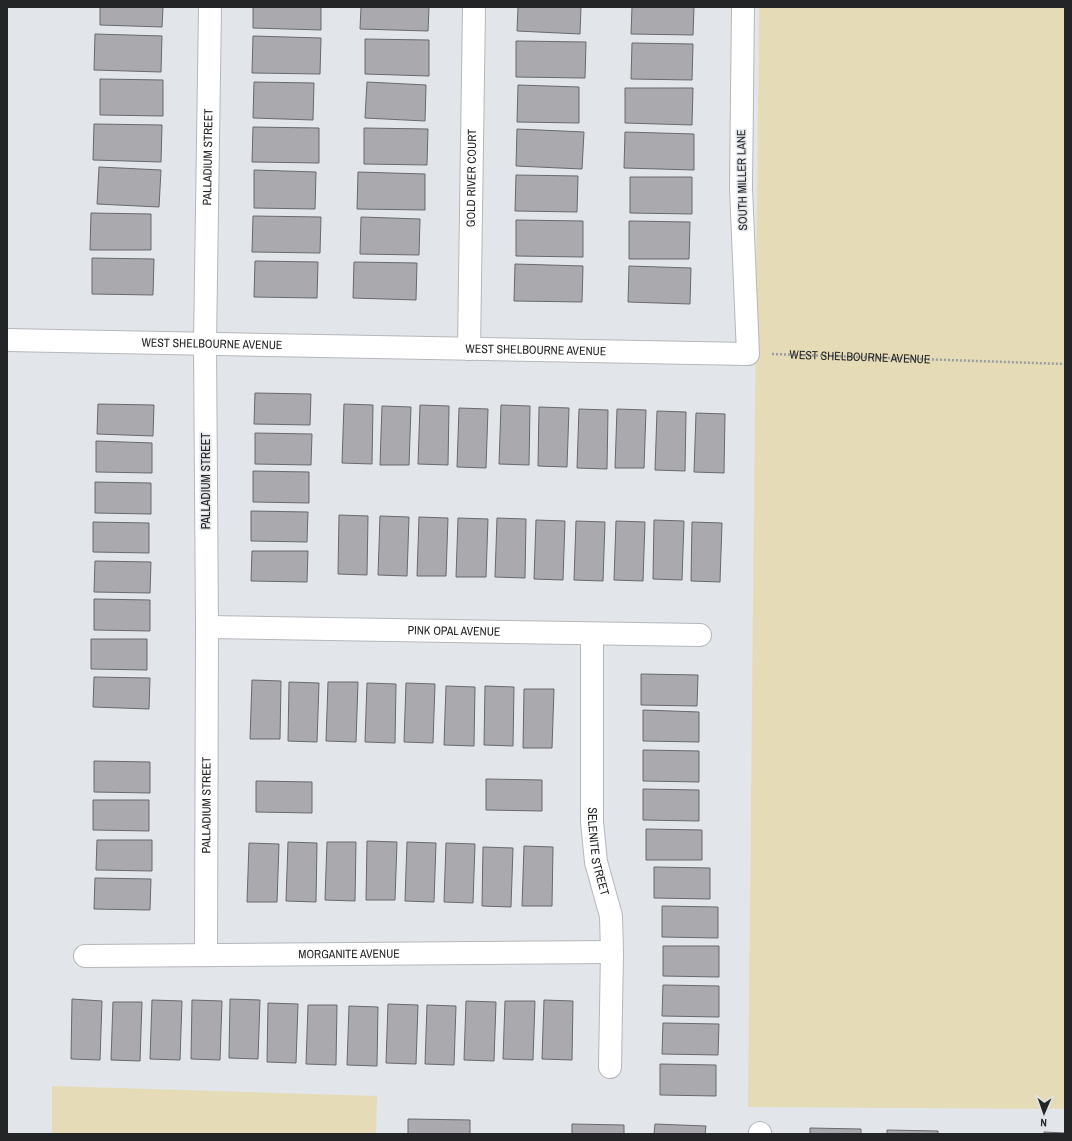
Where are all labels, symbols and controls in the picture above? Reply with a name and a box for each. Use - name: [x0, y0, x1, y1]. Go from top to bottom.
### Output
- street label: PALLADIUM STREET: [199, 109, 216, 206]
- street label: GOLD RIVER COURT: [463, 129, 480, 227]
- street label: SOUTH MILLER LANE: [733, 129, 751, 231]
- street label: WEST SHELBOURNE AVENUE: [141, 335, 283, 353]
- street label: WEST SHELBOURNE AVENUE: [465, 341, 607, 359]
- street label: WEST SHELBOURNE AVENUE: [789, 347, 931, 367]
- street label: PALLADIUM STREET: [198, 433, 214, 529]
- street label: PINK OPAL AVENUE: [407, 622, 501, 640]
- street label: PALLADIUM STREET: [198, 757, 215, 853]
- street label: SELENITE STREET: [584, 807, 613, 897]
- street label: MORGANITE AVENUE: [298, 946, 400, 962]
- north arrow: [1024, 1093, 1064, 1133]
- text: N: [1040, 1116, 1047, 1130]

